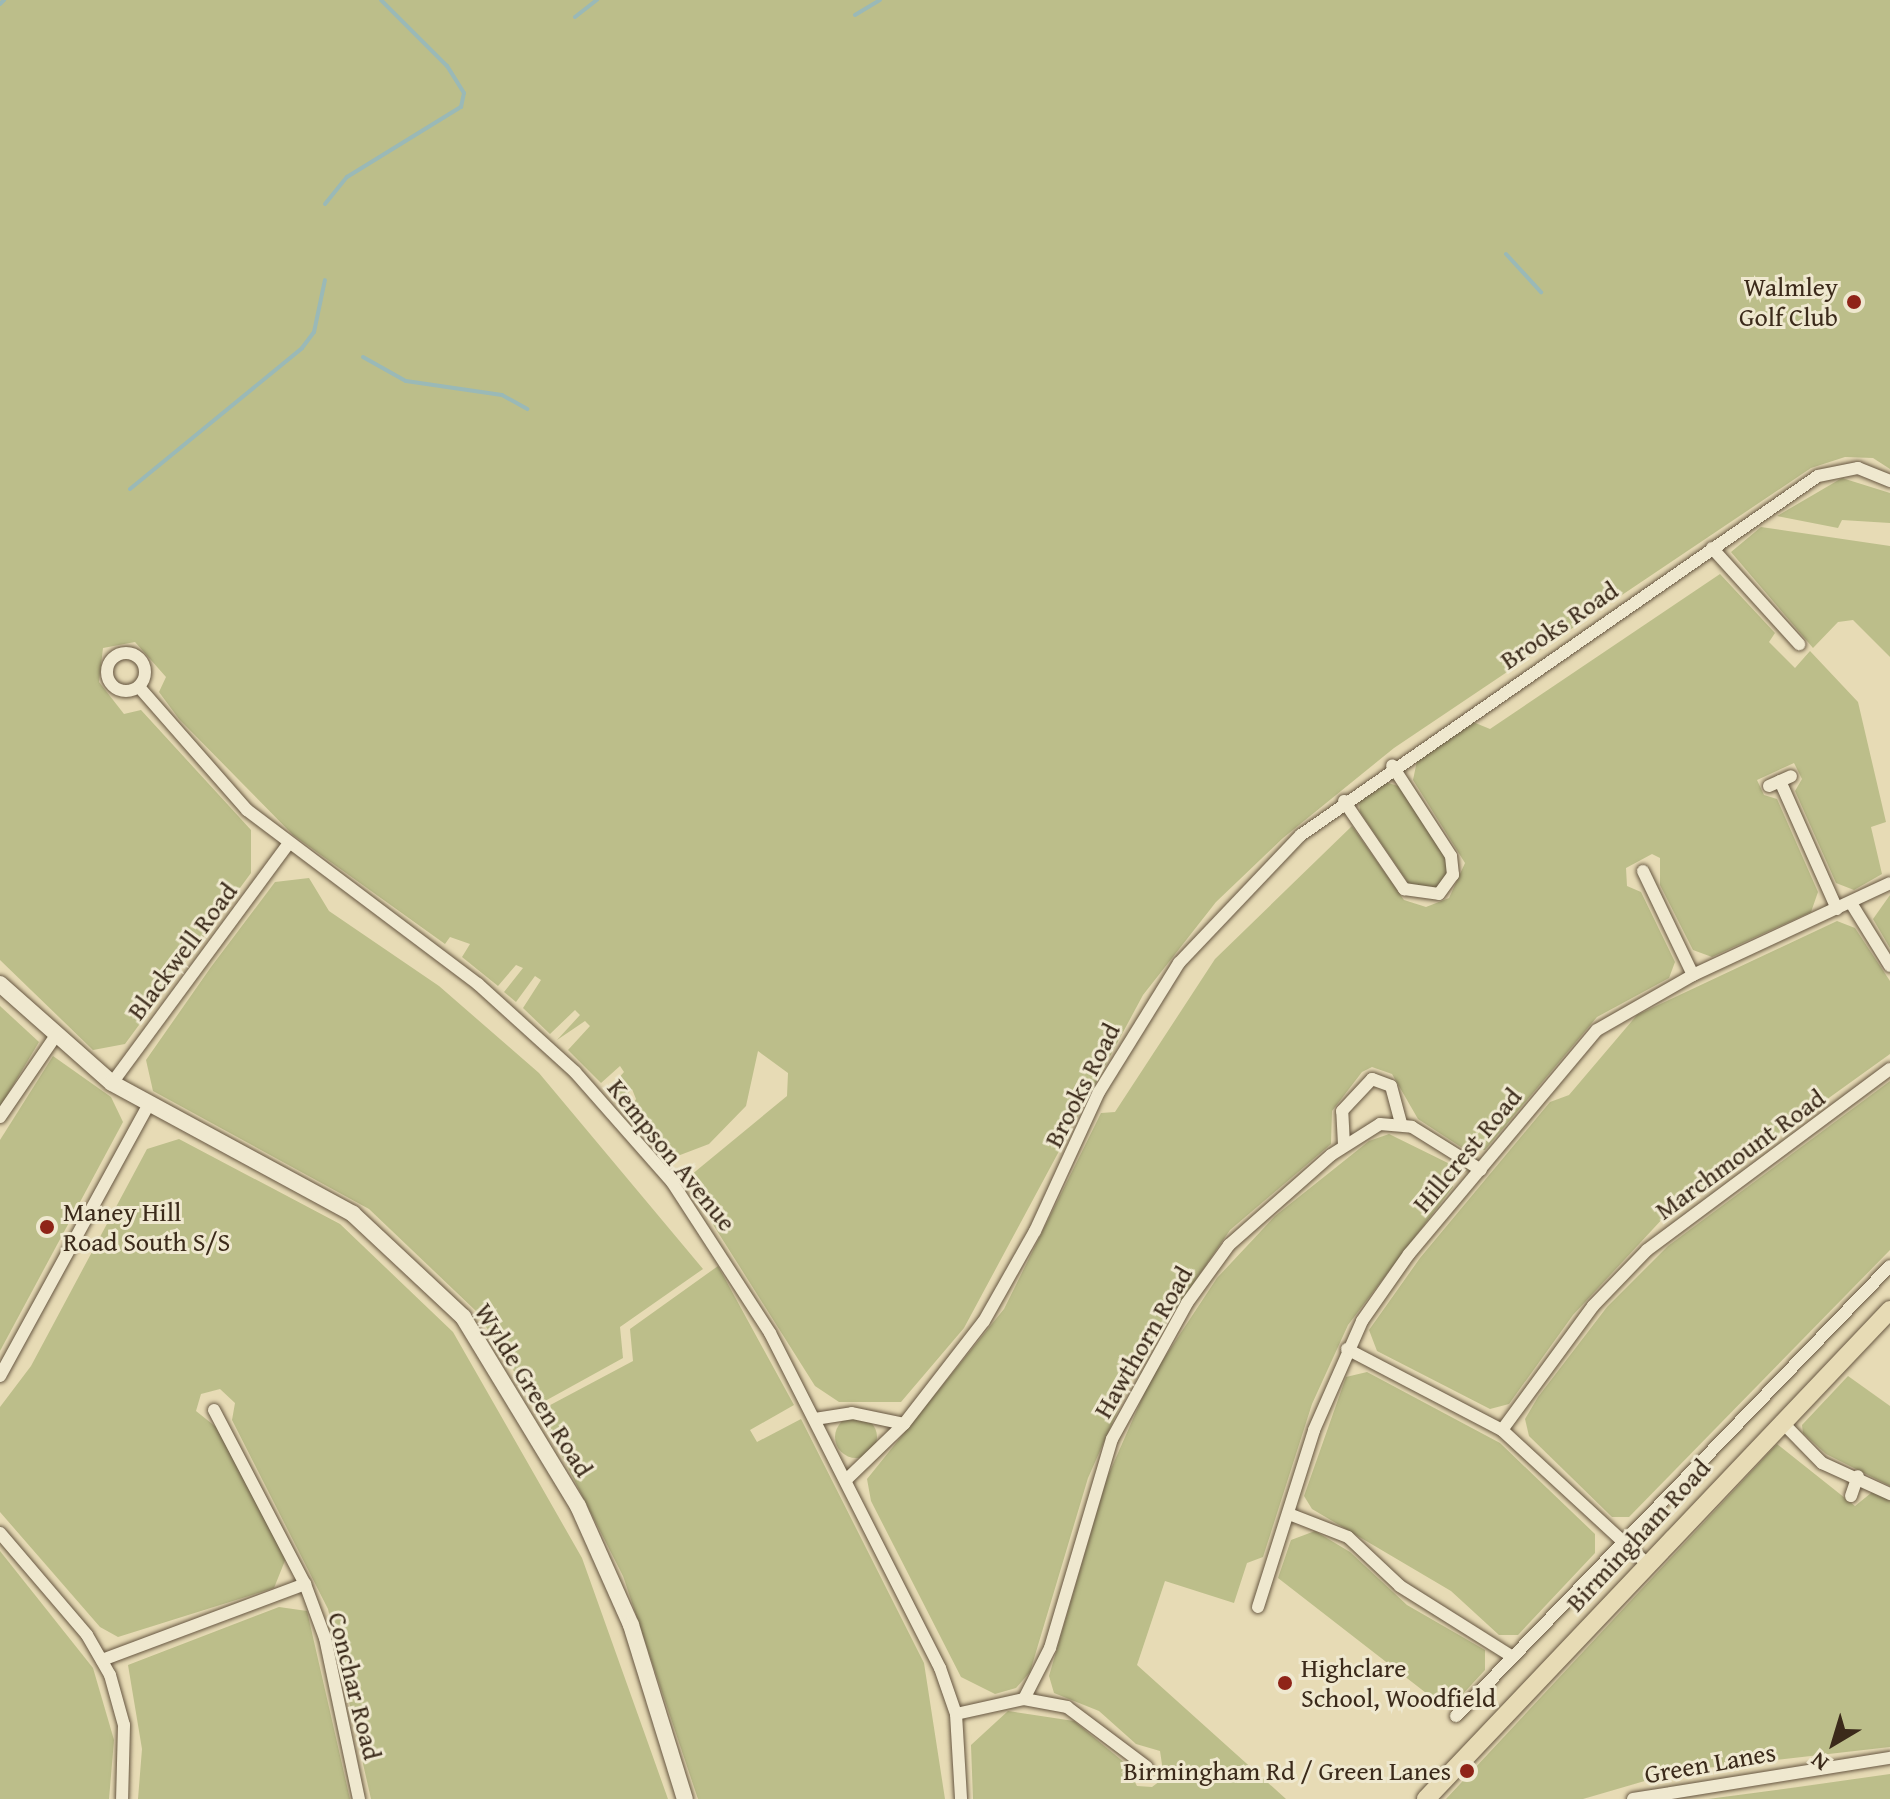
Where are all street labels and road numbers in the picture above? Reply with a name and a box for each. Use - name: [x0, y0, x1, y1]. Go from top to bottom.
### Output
- street label: Brooks Road: [1494, 574, 1624, 676]
- street label: Blackwell Road: [120, 876, 244, 1026]
- street label: Brooks Road: [1037, 1018, 1127, 1152]
- street label: Kempson Avenue: [601, 1073, 743, 1237]
- street label: Hillcrest Road: [1406, 1081, 1528, 1219]
- street label: Marchmount Road: [1649, 1082, 1831, 1226]
- street label: Hawthorn Road: [1087, 1261, 1199, 1423]
- street label: Wylde Green Road: [468, 1297, 600, 1483]
- street label: Birmingham Road: [1559, 1452, 1717, 1618]
- street label: Conchar Road: [322, 1609, 388, 1763]
- street label: Green Lanes: [1642, 1736, 1778, 1790]

